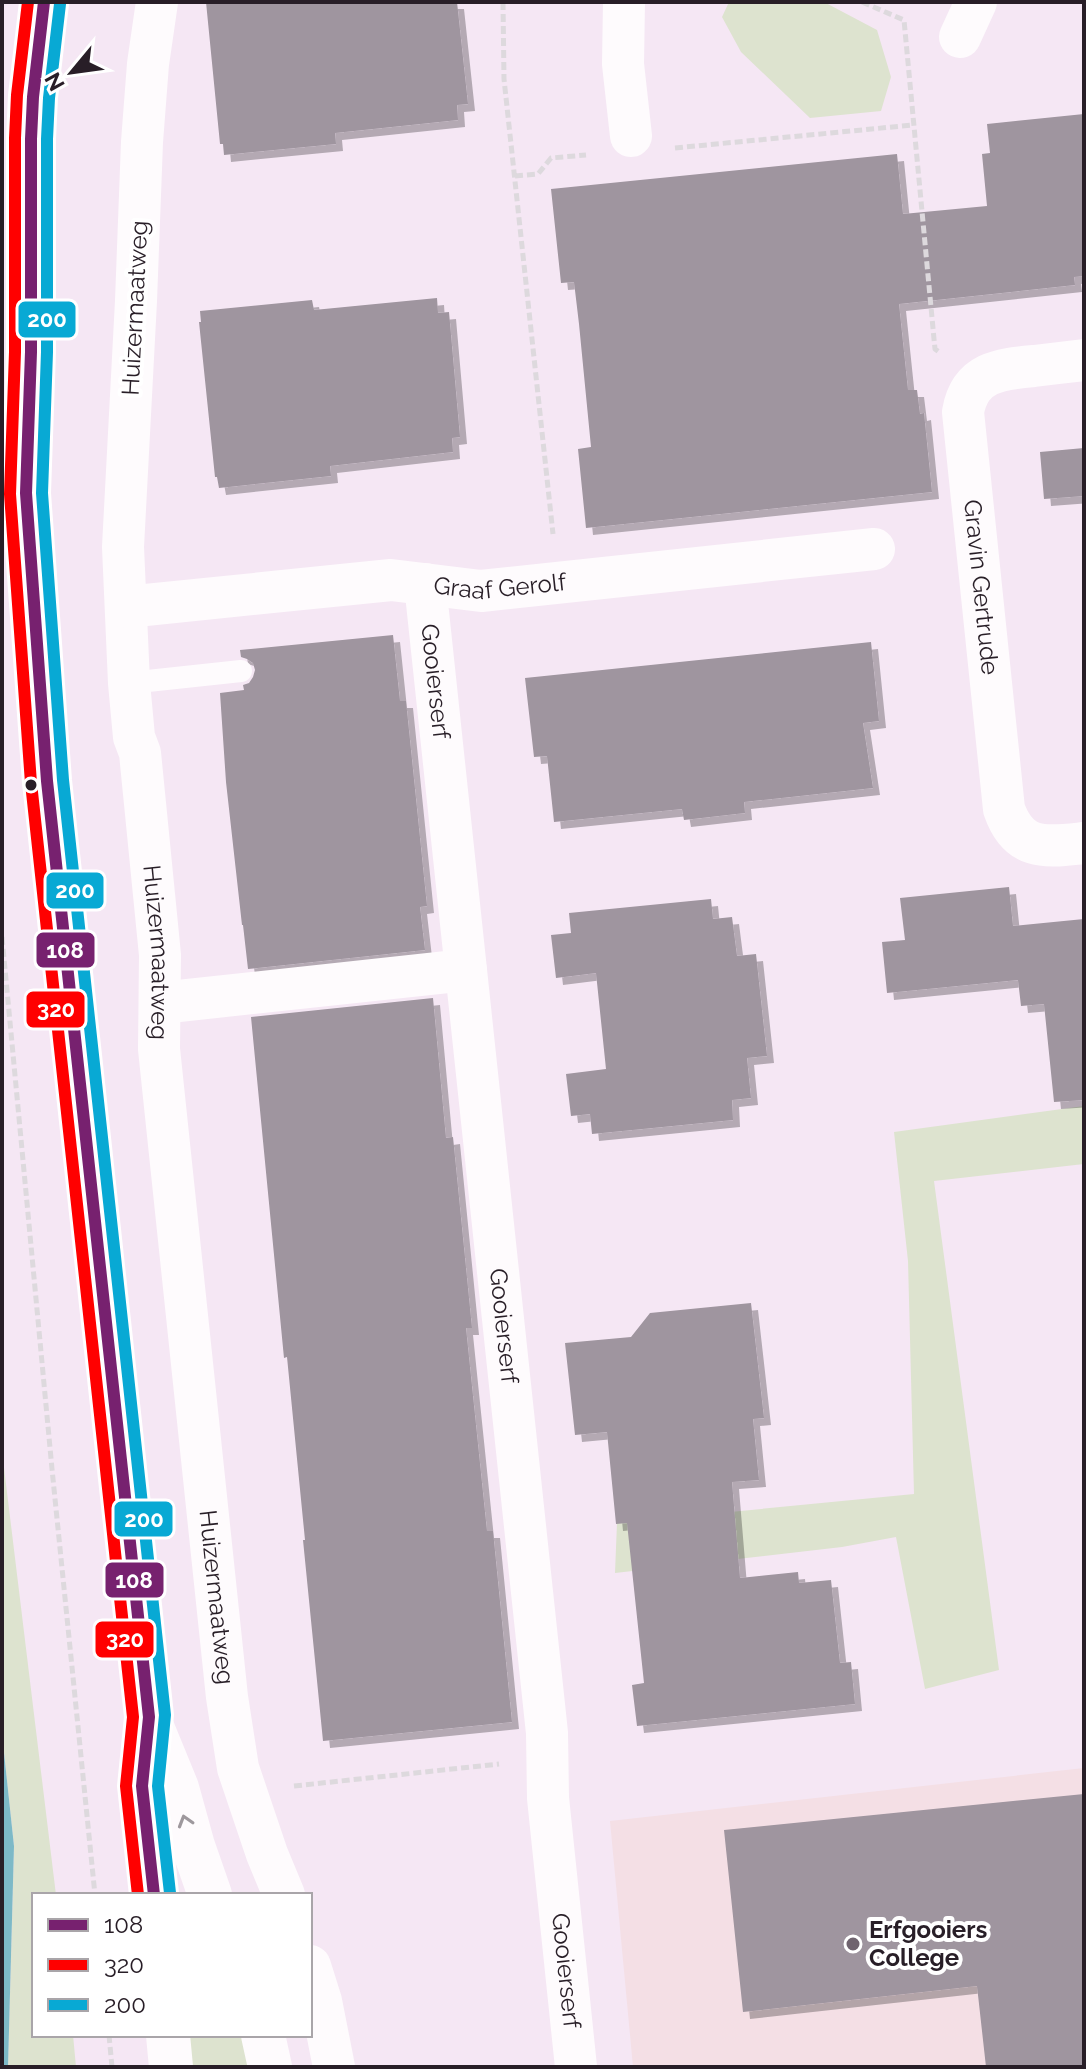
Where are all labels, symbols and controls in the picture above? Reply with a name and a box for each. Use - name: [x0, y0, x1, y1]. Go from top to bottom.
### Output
- north arrow: [32, 32, 112, 112]
- text: N: [39, 68, 70, 95]
- street label: Huizermaatweg: [115, 220, 154, 396]
- line badge: 200: [17, 300, 77, 339]
- text: 200: [27, 306, 67, 332]
- street label: Gravin Gertrude: [958, 498, 1005, 676]
- street label: Graaf Gerolf: [432, 567, 569, 605]
- street label: Gooierserf: [415, 622, 456, 741]
- unlabelled marker: [23, 777, 39, 793]
- street label: Huizermaatweg: [137, 863, 175, 1040]
- line badge: 200: [45, 871, 105, 910]
- text: 200: [55, 877, 95, 903]
- line badge: 108: [35, 931, 96, 969]
- text: 108: [46, 937, 84, 963]
- line badge: 320: [25, 990, 86, 1029]
- text: 320: [37, 996, 75, 1022]
- street label: Gooierserf: [484, 1267, 525, 1386]
- line badge: 200: [113, 1500, 174, 1538]
- text: 200: [124, 1506, 164, 1532]
- street label: Huizermaatweg: [193, 1508, 241, 1686]
- line badge: 108: [104, 1561, 165, 1599]
- text: 108: [115, 1567, 153, 1593]
- line badge: 320: [94, 1620, 155, 1659]
- text: 320: [106, 1626, 144, 1652]
- one-way arrow: [178, 1815, 194, 1829]
- legend: [32, 1893, 312, 2037]
- text: 108: [104, 1910, 143, 1939]
- street label: Gooierserf: [546, 1912, 587, 2031]
- place label: Erfgooiers College: [869, 1915, 987, 1972]
- marker: Erfgooiers College: [844, 1935, 862, 1953]
- text: 320: [104, 1950, 144, 1979]
- text: 200: [104, 1990, 146, 2019]

